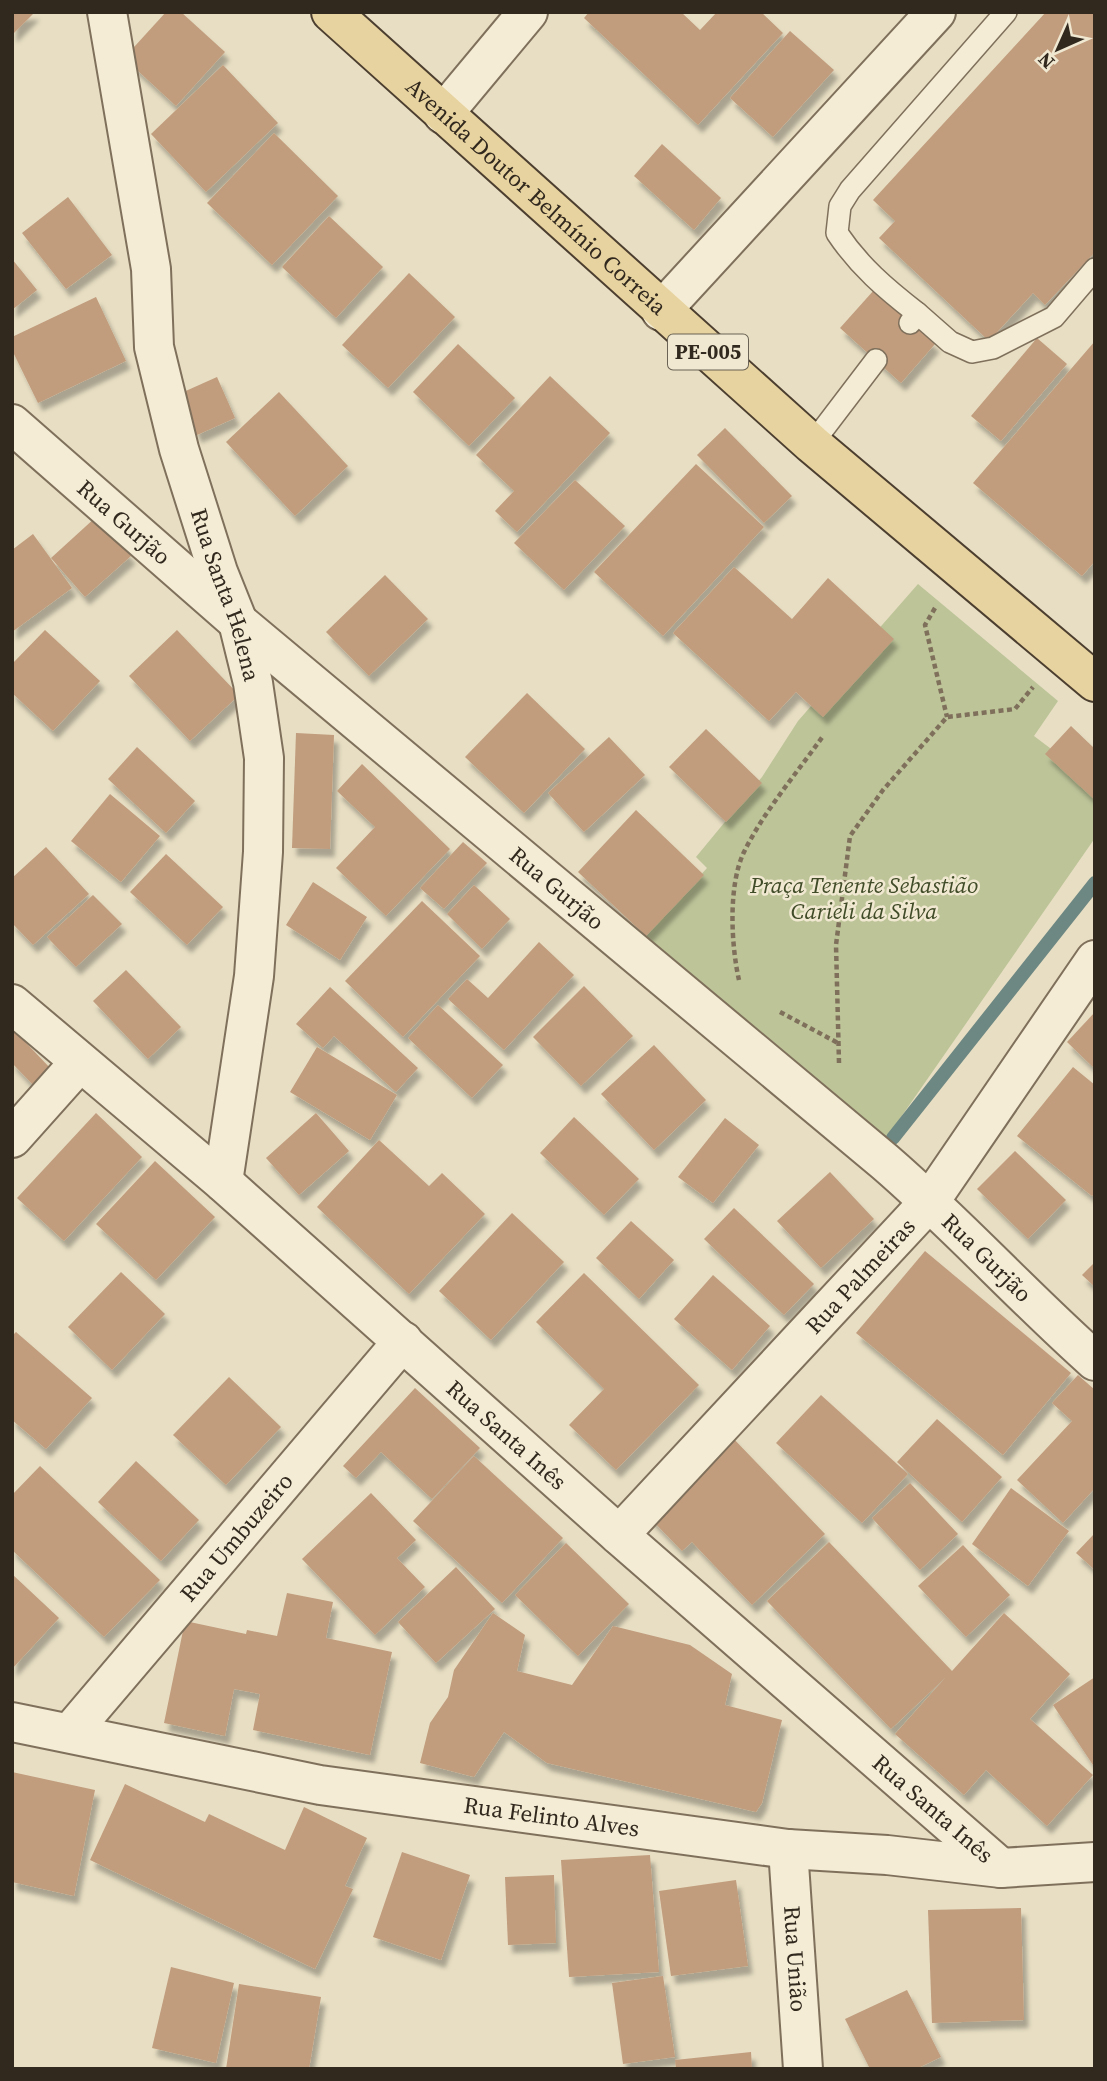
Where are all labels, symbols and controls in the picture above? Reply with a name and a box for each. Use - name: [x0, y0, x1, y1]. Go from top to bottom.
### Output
- north arrow: [1023, 14, 1093, 84]
- text: N: [1032, 47, 1060, 75]
- street label: Avenida Doutor Belmínio Correia: [399, 71, 674, 322]
- road number: PE-005: [668, 334, 748, 370]
- street label: Rua Gurjão: [70, 472, 178, 572]
- street label: Rua Santa Helena: [183, 504, 268, 685]
- street label: Rua Gurjão: [503, 839, 611, 937]
- park label: Praça Tenente Sebastião Carieli da Silva: [749, 869, 978, 927]
- street label: Rua Gurjão: [935, 1206, 1039, 1309]
- street label: Rua Palmeiras: [798, 1211, 922, 1341]
- street label: Rua Santa Inês: [440, 1373, 574, 1497]
- street label: Rua Umbuzeiro: [172, 1466, 300, 1608]
- street label: Rua Santa Inês: [865, 1747, 1000, 1870]
- street label: Rua Felinto Alves: [462, 1789, 641, 1844]
- street label: Rua União: [776, 1905, 815, 2013]

